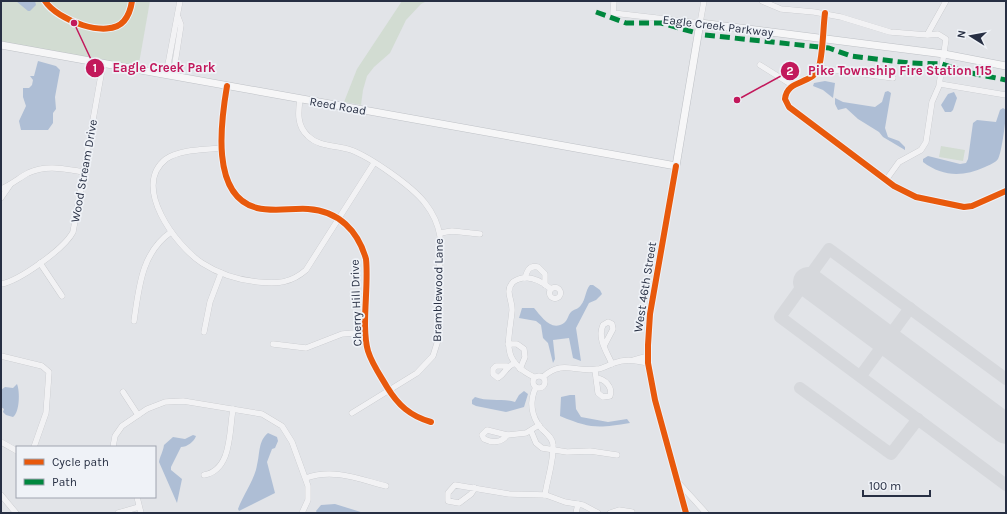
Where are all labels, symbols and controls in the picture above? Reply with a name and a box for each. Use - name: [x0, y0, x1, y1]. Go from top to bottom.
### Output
- street label: Eagle Creek Parkway: [662, 12, 775, 40]
- north arrow: [951, 16, 991, 56]
- text: N: [955, 29, 969, 39]
- callout: Eagle Creek Park: [85, 55, 224, 80]
- callout: Pike Township Fire Station 115: [780, 58, 1000, 83]
- text: Eagle Creek Park: [113, 60, 216, 75]
- text: 1: [93, 61, 97, 75]
- text: Pike Township Fire Station 115: [808, 63, 992, 78]
- text: 2: [786, 64, 794, 78]
- street label: Reed Road: [309, 94, 367, 118]
- street label: Wood Stream Drive: [68, 118, 100, 224]
- street label: Bramblewood Lane: [430, 238, 446, 342]
- street label: West 46th Street: [631, 240, 659, 333]
- street label: Cherry Hill Drive: [347, 259, 365, 347]
- legend: [16, 446, 156, 498]
- text: Cycle path: [52, 455, 109, 469]
- scale bar: [863, 472, 930, 498]
- text: Path: [52, 475, 77, 489]
- text: 100 m: [869, 479, 901, 493]

